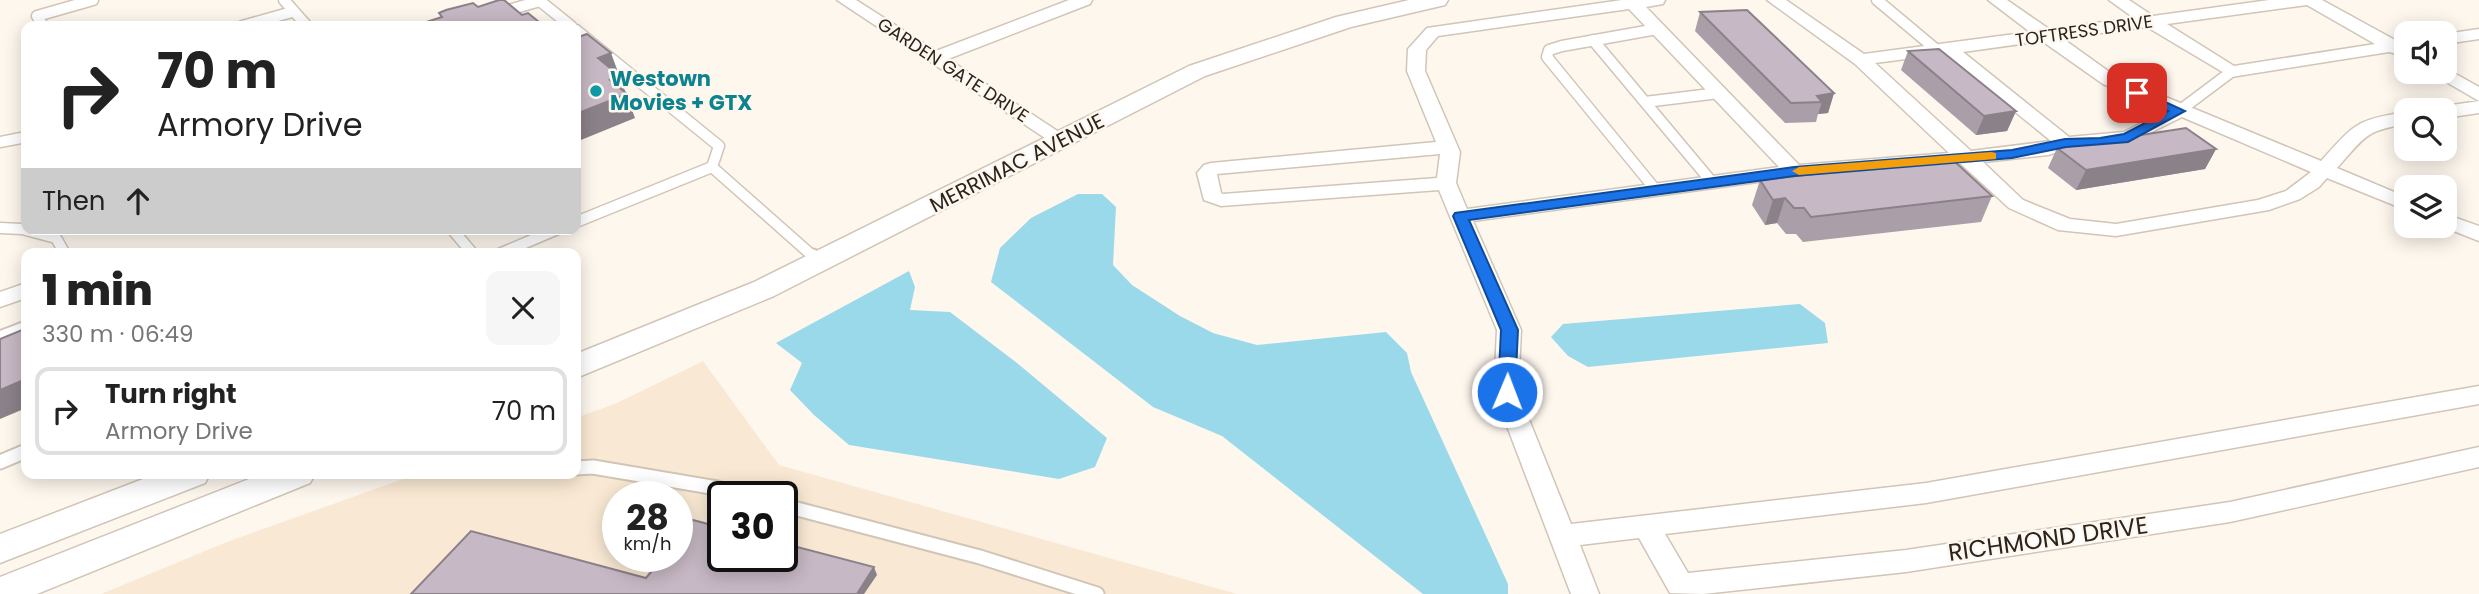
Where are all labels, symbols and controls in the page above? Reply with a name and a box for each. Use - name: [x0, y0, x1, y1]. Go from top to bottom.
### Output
- street label: TOFTRESS DRIVE: [2014, 9, 2154, 53]
- street label: GARDEN GATE DRIVE: [873, 11, 1034, 128]
- map controls: [2394, 21, 2457, 238]
- button: sound: [2394, 21, 2457, 84]
- text: 70 m: [157, 37, 277, 105]
- icon: right: [42, 49, 133, 140]
- pin: [2107, 63, 2167, 123]
- place label: Westown Movies + GTX: [610, 64, 752, 117]
- icon: arrive: [2118, 74, 2156, 112]
- marker: Westown Movies + GTX: [588, 83, 604, 99]
- button: search: [2394, 98, 2457, 161]
- text: Armory Drive: [157, 102, 363, 147]
- street label: MERRIMAC AVENUE: [924, 106, 1109, 219]
- button: layers: [2394, 175, 2457, 238]
- icon: ahead: [119, 182, 157, 220]
- text: Then: [42, 183, 105, 219]
- text: 1 min: [42, 261, 153, 320]
- button: close: [486, 271, 560, 345]
- text: 330 m · 06:49: [42, 318, 193, 350]
- position arrow: [1470, 355, 1544, 429]
- text: Turn right: [105, 376, 237, 412]
- icon: right: [46, 392, 84, 430]
- text: 70 m: [492, 393, 556, 429]
- text: Armory Drive: [105, 415, 253, 447]
- speed limit sign: 30: [707, 481, 798, 572]
- text: 28: [626, 493, 669, 542]
- street label: RICHMOND DRIVE: [1946, 508, 2150, 569]
- text: km/h: [624, 531, 671, 556]

